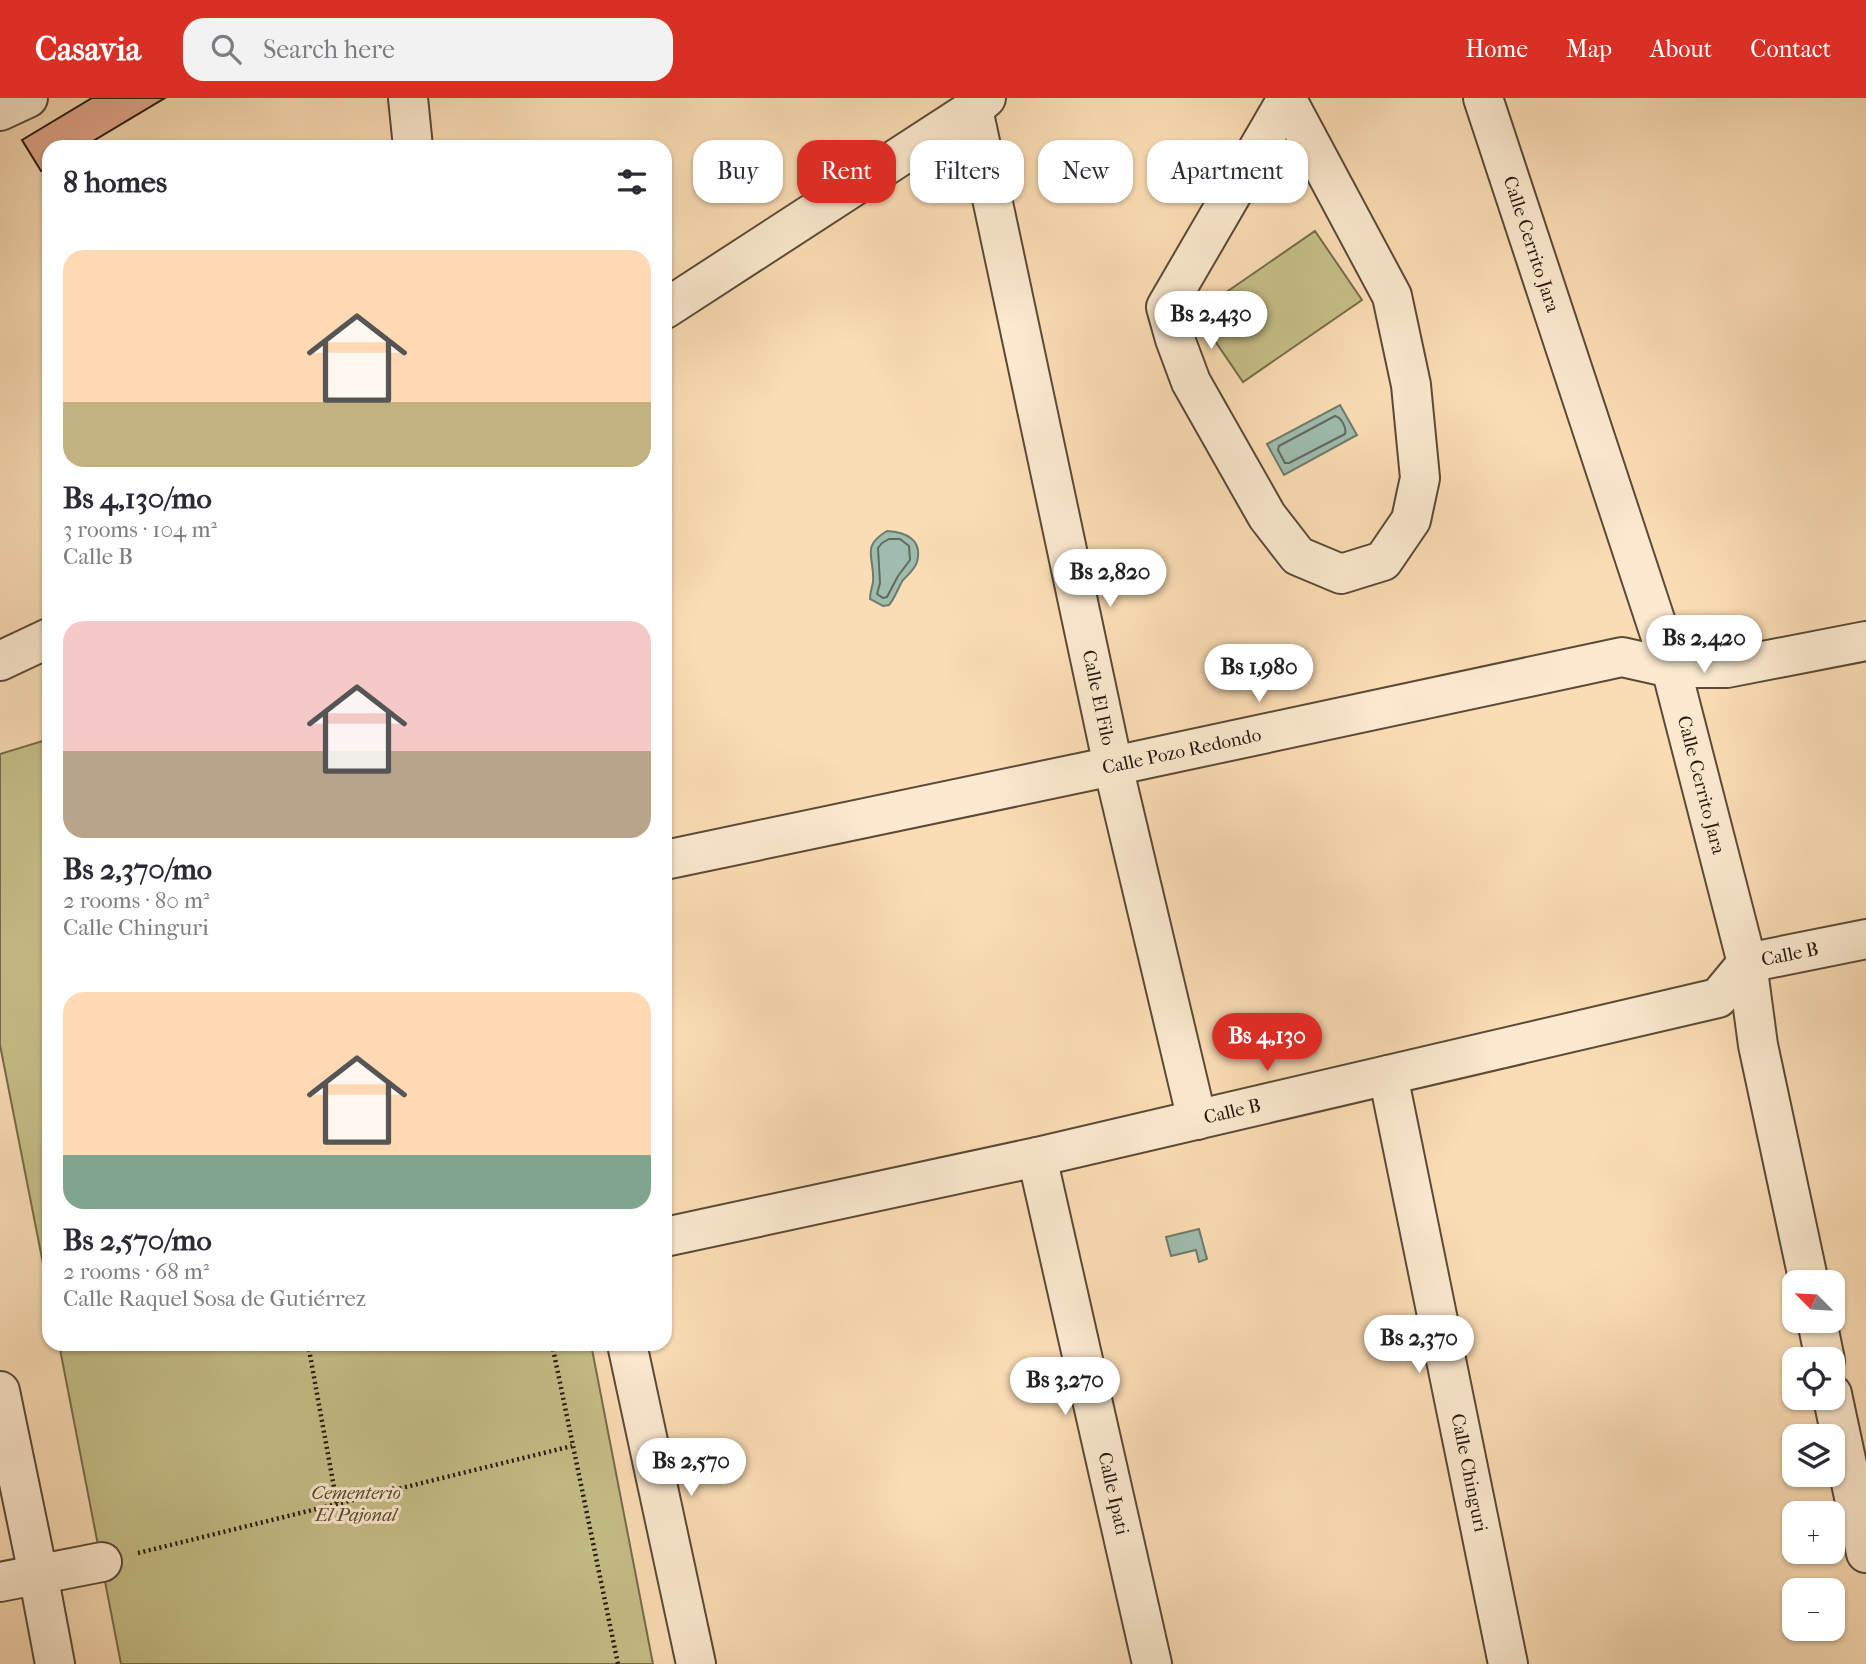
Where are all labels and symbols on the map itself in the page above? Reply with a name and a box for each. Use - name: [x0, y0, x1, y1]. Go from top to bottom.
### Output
- street label: Calle Cerrito Jara: [1499, 173, 1564, 315]
- pin: Bs 2,430: [1139, 292, 1283, 351]
- pin: Bs 2,820: [1038, 550, 1182, 609]
- pin: Bs 2,420: [1632, 616, 1776, 675]
- pin: Bs 1,980: [1187, 644, 1331, 704]
- street label: Calle El Filo: [1078, 648, 1119, 748]
- street label: Calle Cerrito Jara: [1673, 713, 1730, 857]
- street label: Calle Pozo Redondo: [1100, 723, 1264, 779]
- street label: Calle B: [1759, 938, 1820, 971]
- pin: Bs 4,130: [1195, 1014, 1339, 1073]
- street label: Calle B: [1202, 1094, 1263, 1129]
- north arrow: [1782, 1270, 1844, 1334]
- pin: Bs 2,370: [1347, 1316, 1491, 1375]
- pin: Bs 3,270: [993, 1358, 1137, 1417]
- street label: Calle Chinguri: [1446, 1412, 1492, 1534]
- pin: Bs 2,570: [619, 1438, 763, 1498]
- street label: Calle Ipati: [1093, 1450, 1133, 1537]
- park label: Cementerio El Pajonal: [311, 1482, 401, 1526]

